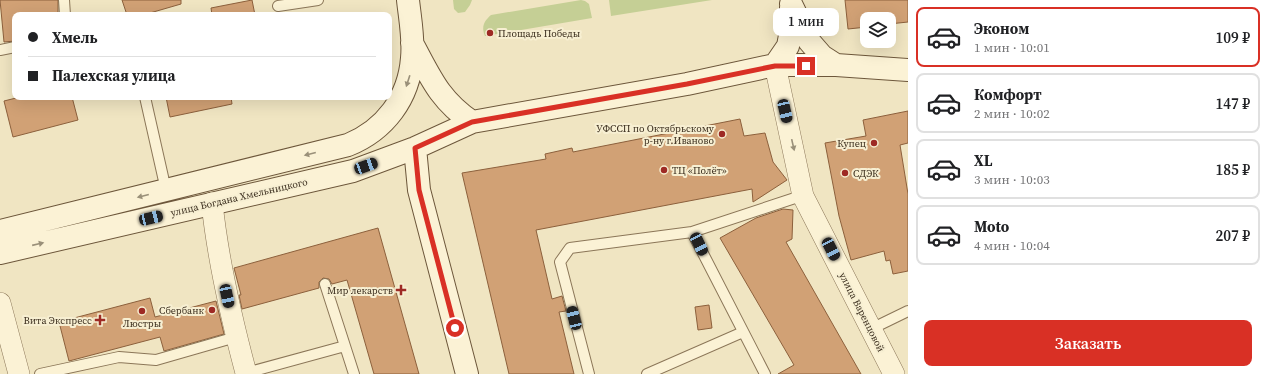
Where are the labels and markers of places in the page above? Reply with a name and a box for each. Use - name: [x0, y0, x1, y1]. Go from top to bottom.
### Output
- place label: Площадь Победы: [498, 27, 581, 40]
- marker: Площадь Победы: [485, 28, 495, 38]
- place label: УФССП по Октябрьскому р-ну г.Иваново: [596, 122, 715, 147]
- marker: УФССП по Октябрьскому р-ну г.Иваново: [717, 129, 727, 139]
- place label: Купец: [837, 137, 866, 150]
- marker: Купец: [869, 138, 879, 148]
- place label: ТЦ «Полёт»: [672, 164, 727, 177]
- marker: ТЦ «Полёт»: [659, 165, 669, 175]
- place label: СДЭК: [853, 167, 879, 180]
- marker: СДЭК: [840, 168, 850, 178]
- place label: Мир лекарств: [327, 284, 393, 297]
- marker: Мир лекарств: [396, 285, 406, 295]
- place label: Сбербанк: [159, 304, 204, 317]
- marker: Сбербанк: [207, 305, 217, 315]
- marker: Люстры: [137, 306, 147, 316]
- place label: Вита Экспресс: [23, 314, 92, 327]
- marker: Вита Экспресс: [95, 315, 105, 325]
- place label: Люстры: [123, 317, 162, 330]

